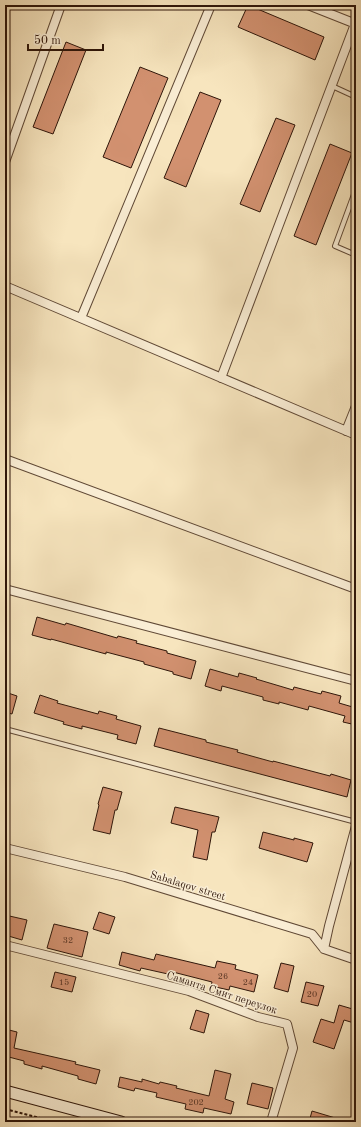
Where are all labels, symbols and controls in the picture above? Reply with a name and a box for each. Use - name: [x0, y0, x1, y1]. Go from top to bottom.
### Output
- scale bar: [28, 26, 103, 52]
- text: 50 m: [34, 34, 61, 47]
- street label: Sabalaqov street: [149, 870, 227, 903]
- house number: 32: [63, 936, 73, 945]
- street label: Саманта Смит переулок: [165, 970, 279, 1017]
- house number: 26: [218, 972, 228, 981]
- house number: 15: [59, 978, 69, 987]
- house number: 24: [243, 978, 253, 987]
- house number: 20: [307, 990, 317, 999]
- house number: 202: [188, 1098, 204, 1107]

